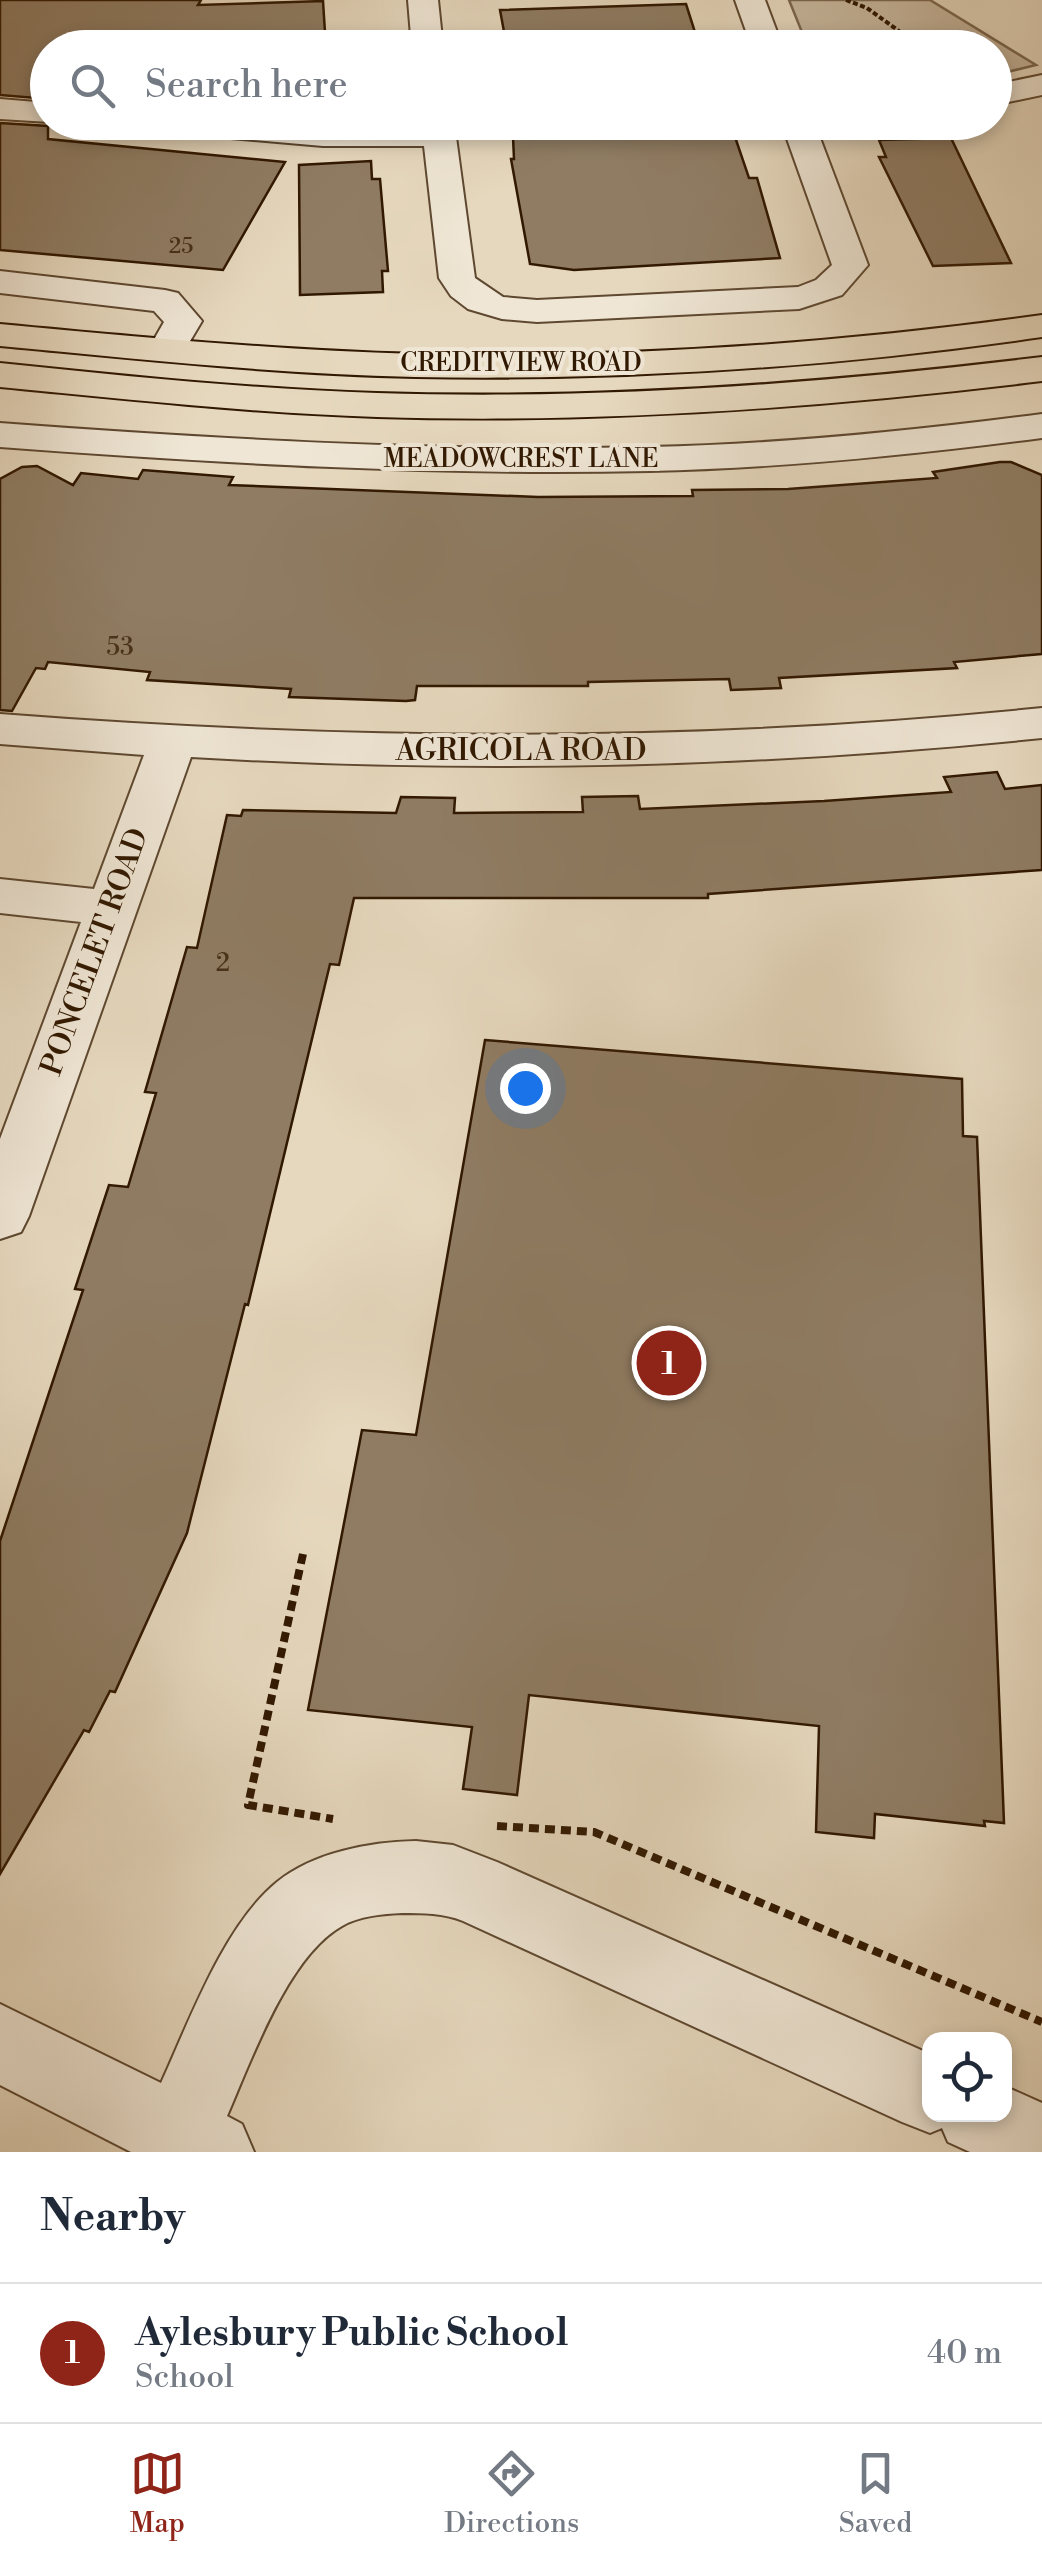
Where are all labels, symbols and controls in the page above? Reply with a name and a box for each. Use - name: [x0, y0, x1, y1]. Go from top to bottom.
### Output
- search box: [30, 30, 1012, 140]
- icon: search: [65, 58, 120, 113]
- text: Search here: [145, 62, 348, 109]
- house number: 25: [169, 233, 193, 260]
- street label: CREDITVIEW ROAD: [400, 348, 642, 379]
- street label: MEADOWCREST LANE: [383, 444, 659, 475]
- house number: 53: [106, 632, 134, 663]
- street label: AGRICOLA ROAD: [394, 732, 647, 770]
- street label: PONCELET ROAD: [33, 823, 157, 1081]
- house number: 2: [216, 948, 230, 979]
- your location: [500, 1063, 551, 1114]
- pin: 1: [636, 1326, 702, 1400]
- map controls: [922, 2032, 1012, 2122]
- button: locate: [922, 2032, 1012, 2122]
- text: Nearby: [40, 2191, 185, 2244]
- text: Aylesbury Public School: [135, 2310, 568, 2357]
- text: 1: [65, 2333, 80, 2373]
- text: 40 m: [927, 2333, 1002, 2373]
- text: School: [135, 2357, 234, 2397]
- tab: Map: [130, 2446, 185, 2541]
- tab: Directions: [444, 2446, 579, 2541]
- tab: Saved: [839, 2446, 912, 2541]

